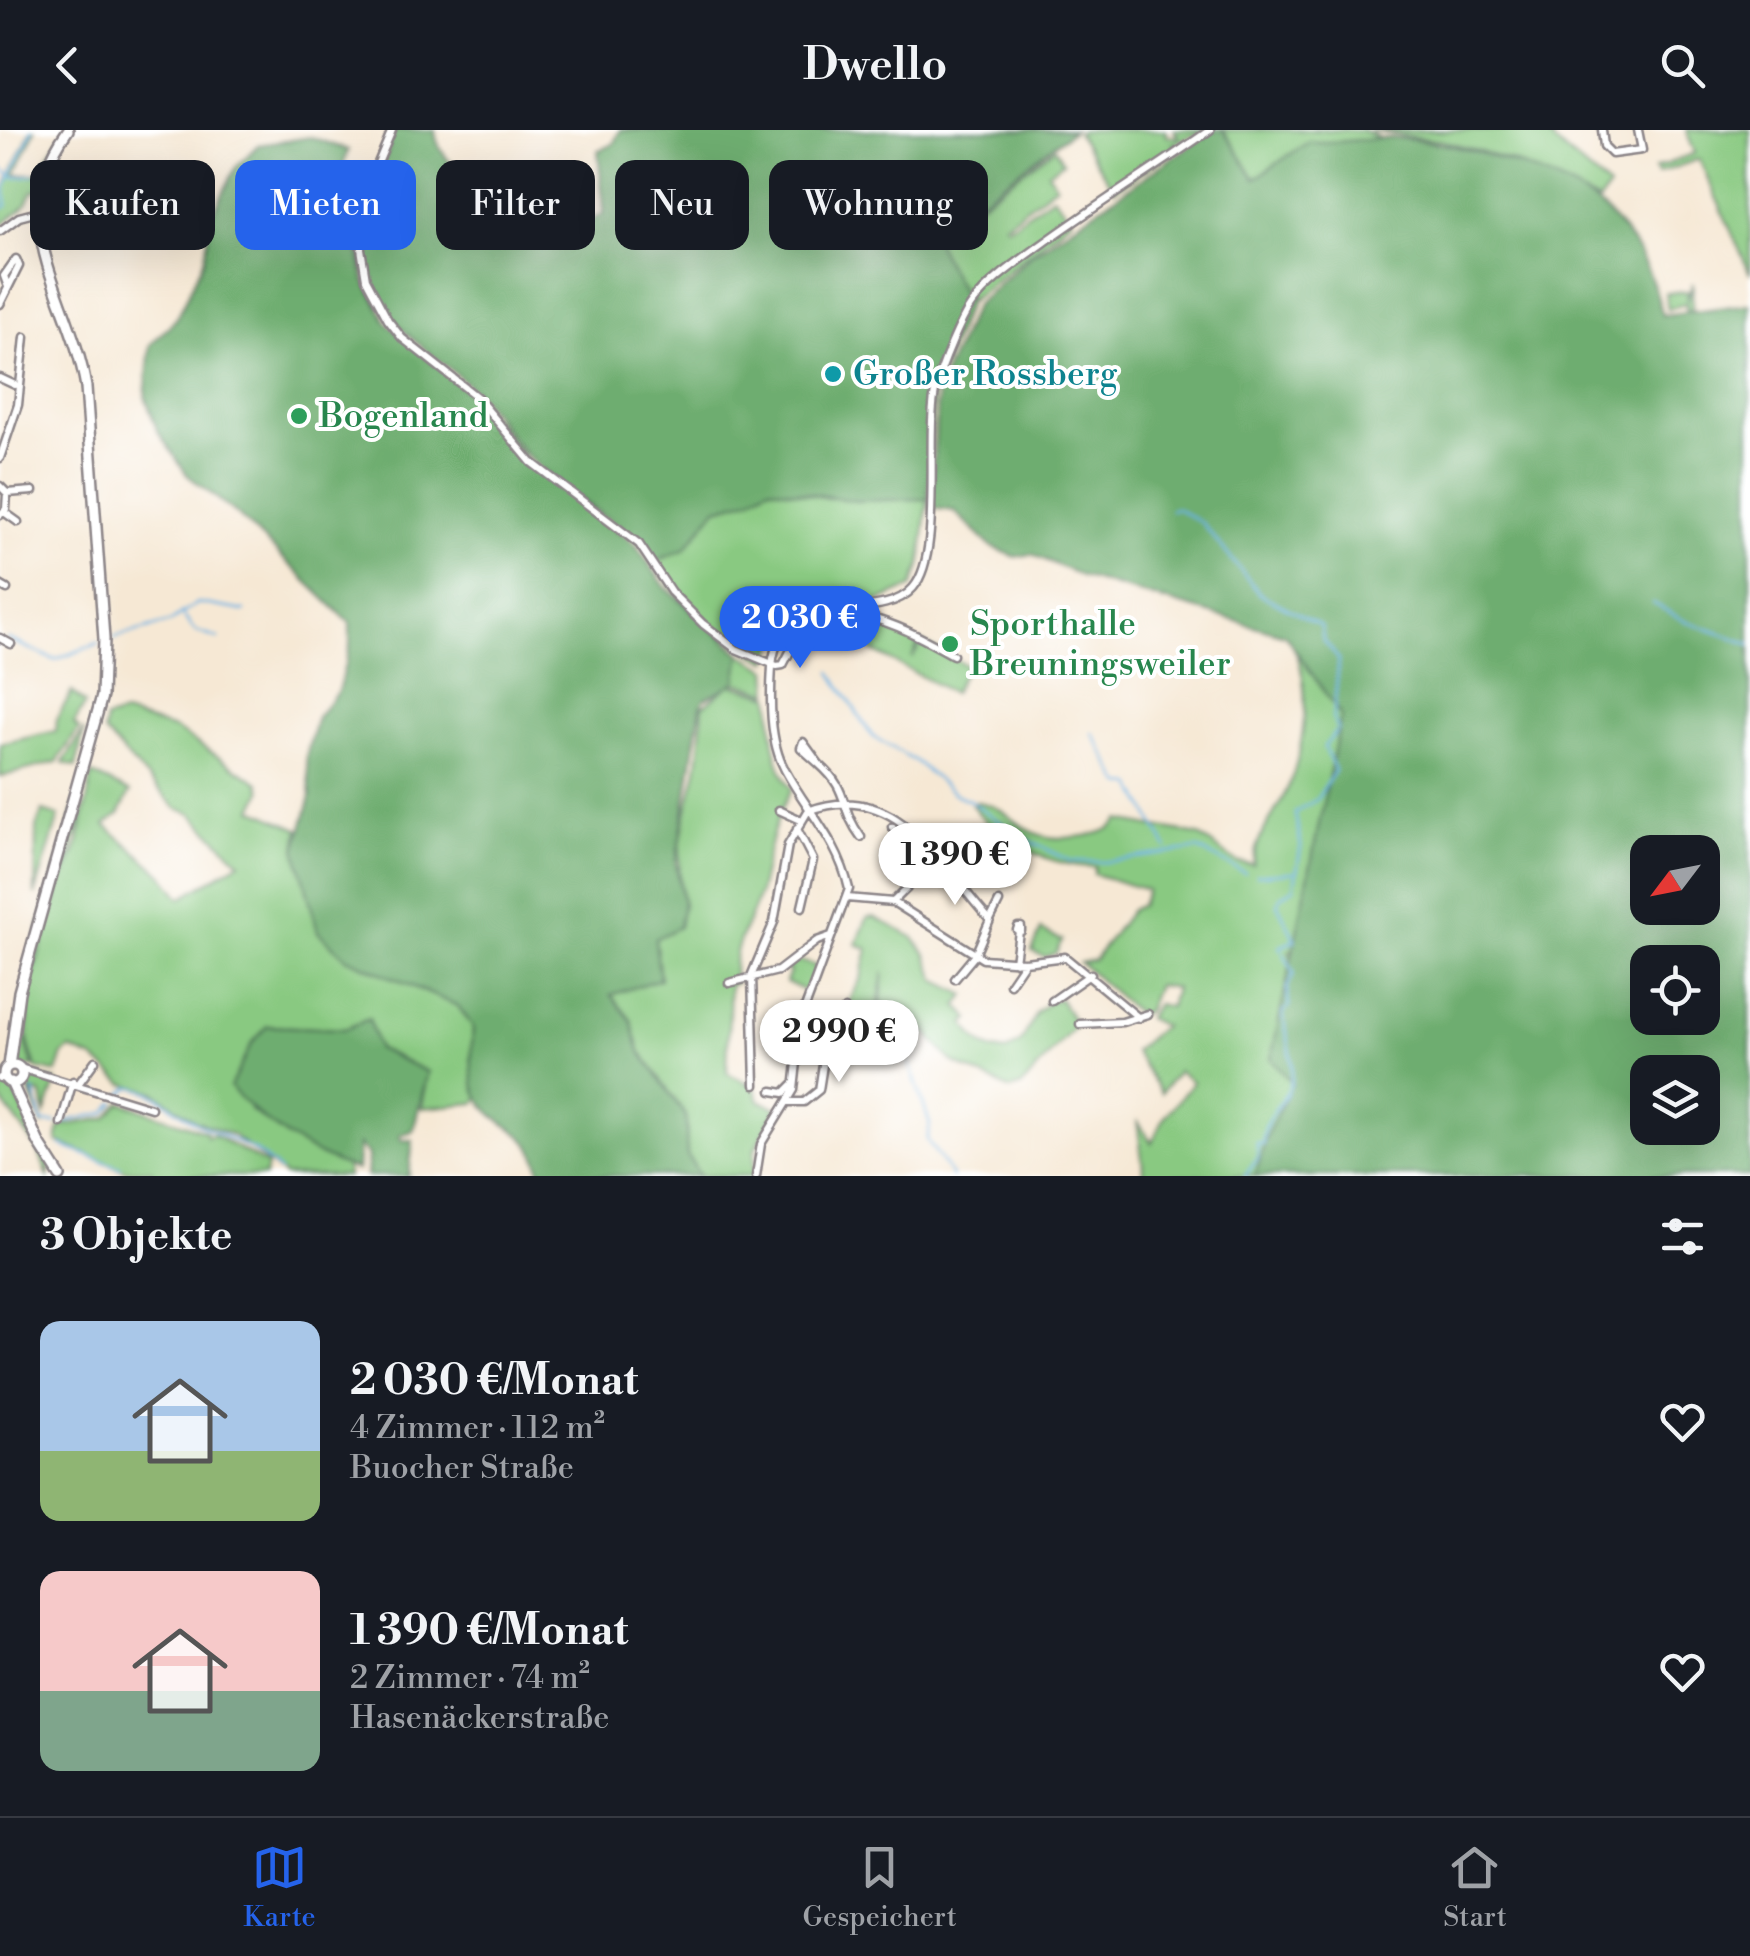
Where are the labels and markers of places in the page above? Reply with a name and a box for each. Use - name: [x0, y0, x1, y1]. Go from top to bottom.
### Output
- place label: Großer Rossberg: [853, 353, 1118, 396]
- marker: Großer Rossberg: [822, 363, 844, 385]
- place label: Bogenland: [318, 395, 488, 438]
- marker: Bogenland: [288, 405, 310, 427]
- pin: 2 030 €: [708, 586, 892, 671]
- place label: Sporthalle Breuningsweiler: [969, 603, 1231, 686]
- marker: Sporthalle Breuningsweiler: [939, 633, 961, 655]
- pin: 1 390 €: [863, 823, 1047, 908]
- pin: 2 990 €: [747, 1000, 931, 1085]

